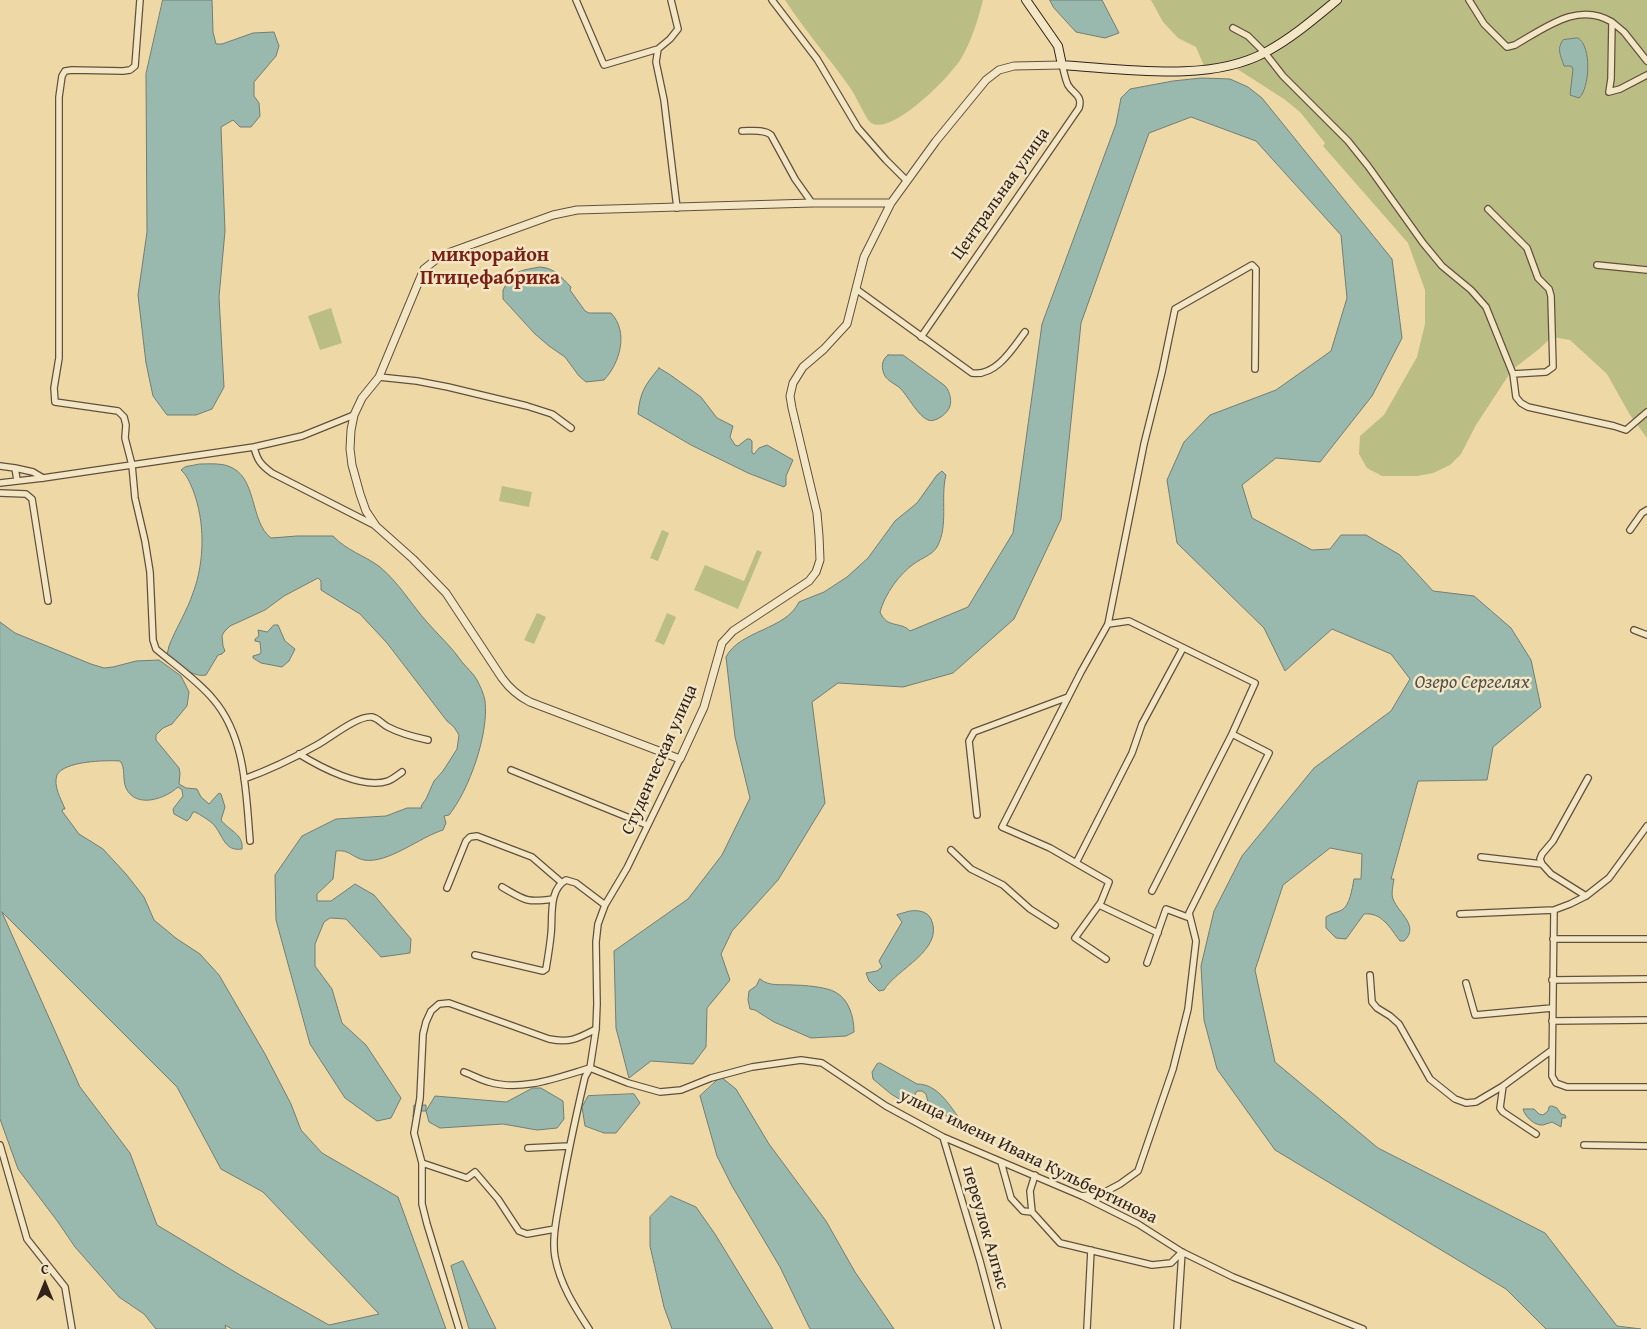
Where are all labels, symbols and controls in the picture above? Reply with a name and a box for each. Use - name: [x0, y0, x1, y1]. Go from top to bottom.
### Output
- street label: Центральная улица: [947, 124, 1055, 264]
- district label: микрорайон Птицефабрика: [420, 244, 560, 291]
- water label: Озеро Сергелях: [1415, 672, 1529, 694]
- street label: Студенческая улица: [617, 682, 703, 838]
- street label: улица имени Ивана Кульбертинова: [895, 1085, 1161, 1229]
- street label: переулок Алгыс: [957, 1164, 1013, 1292]
- north arrow: [20, 1259, 70, 1309]
- text: С: [41, 1259, 49, 1279]

